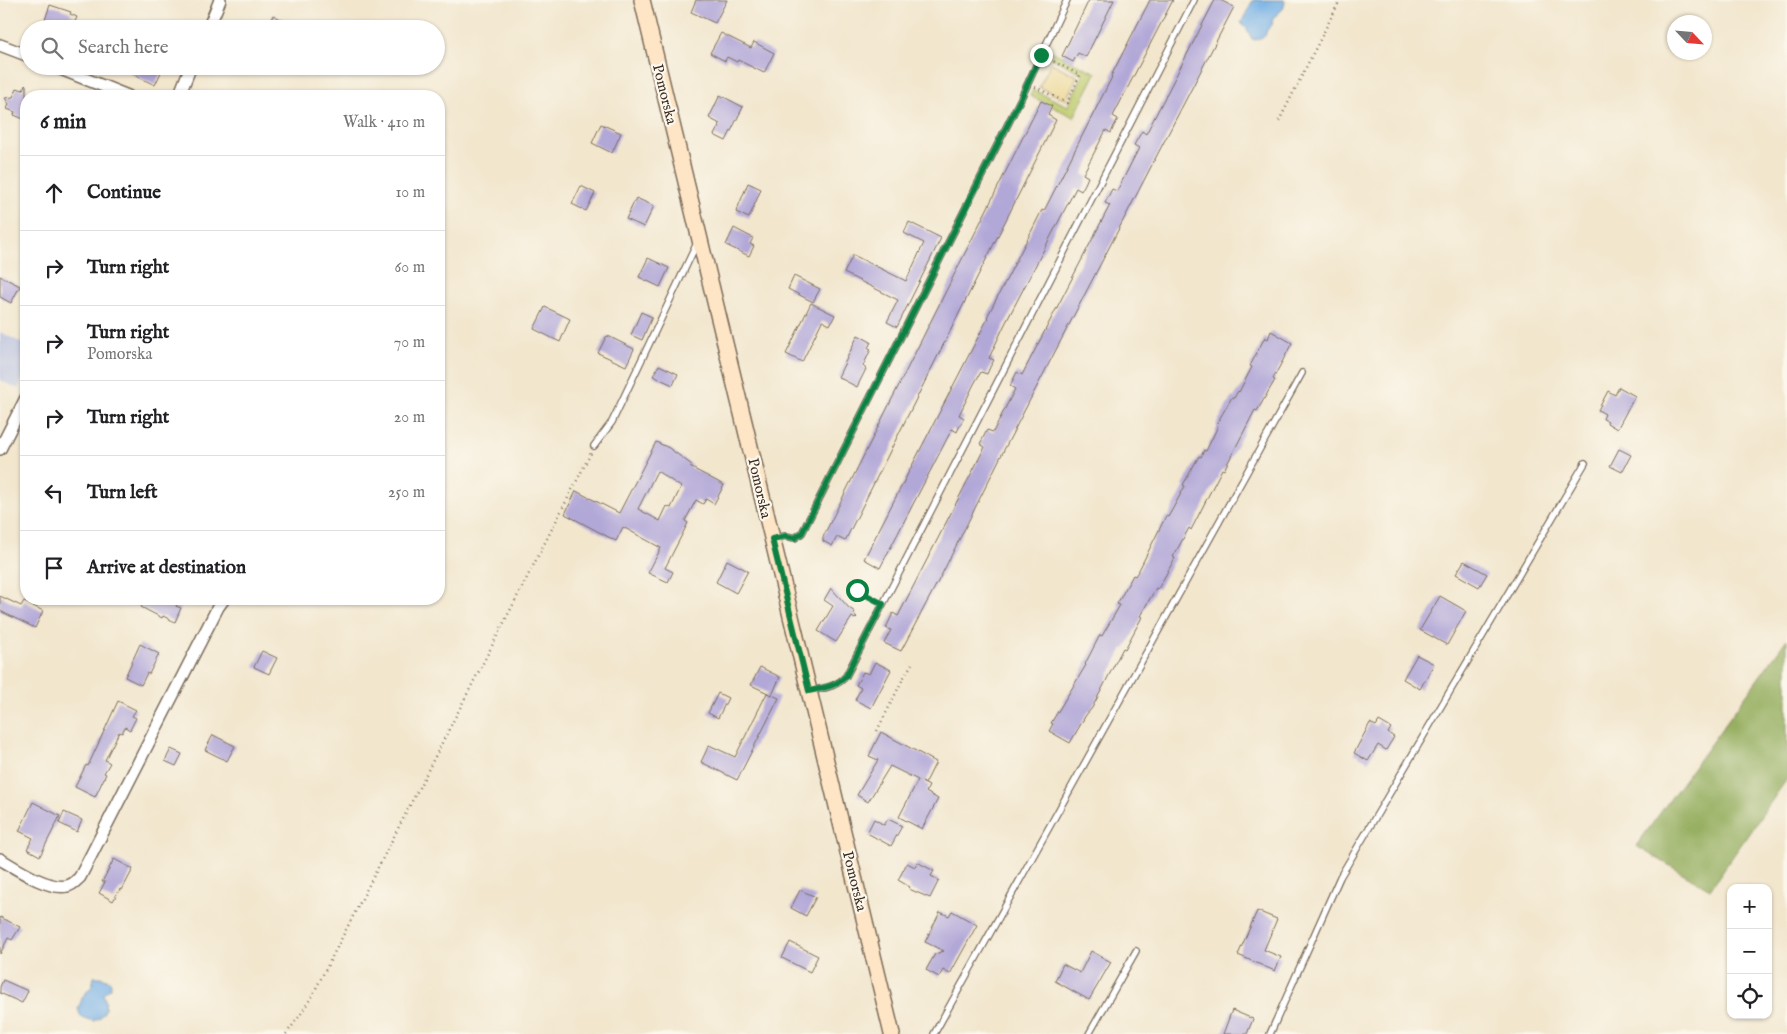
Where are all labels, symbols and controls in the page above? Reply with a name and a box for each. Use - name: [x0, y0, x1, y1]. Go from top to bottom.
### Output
- north arrow: [1667, 15, 1712, 60]
- search box: [20, 20, 445, 75]
- icon: search: [38, 34, 66, 62]
- text: Search here: [78, 36, 169, 60]
- route end: [1030, 44, 1053, 67]
- street label: Pomorska: [648, 62, 681, 127]
- text: 6 min: [40, 109, 86, 136]
- text: Walk · 410 m: [343, 113, 425, 133]
- icon: ahead: [40, 179, 68, 207]
- text: Continue: [87, 181, 161, 205]
- text: 10 m: [395, 183, 425, 203]
- icon: right: [40, 254, 68, 282]
- text: Turn right: [87, 256, 169, 280]
- text: 60 m: [395, 258, 425, 278]
- text: Turn right: [87, 321, 169, 345]
- icon: right: [40, 329, 68, 357]
- text: 70 m: [394, 333, 425, 353]
- text: Pomorska: [87, 345, 152, 365]
- icon: right: [40, 404, 68, 432]
- text: Turn right: [87, 406, 169, 430]
- text: 20 m: [394, 408, 425, 428]
- street label: Pomorska: [743, 456, 776, 521]
- icon: left: [40, 479, 68, 507]
- text: Turn left: [87, 481, 158, 505]
- text: 250 m: [388, 483, 425, 503]
- icon: arrive: [40, 554, 68, 582]
- text: Arrive at destination: [87, 556, 246, 580]
- route start: [846, 579, 869, 602]
- street label: Pomorska: [838, 849, 871, 914]
- map controls: [1727, 884, 1772, 1019]
- button: +: [1727, 884, 1772, 929]
- button: −: [1727, 929, 1772, 974]
- button: locate: [1727, 974, 1772, 1019]

